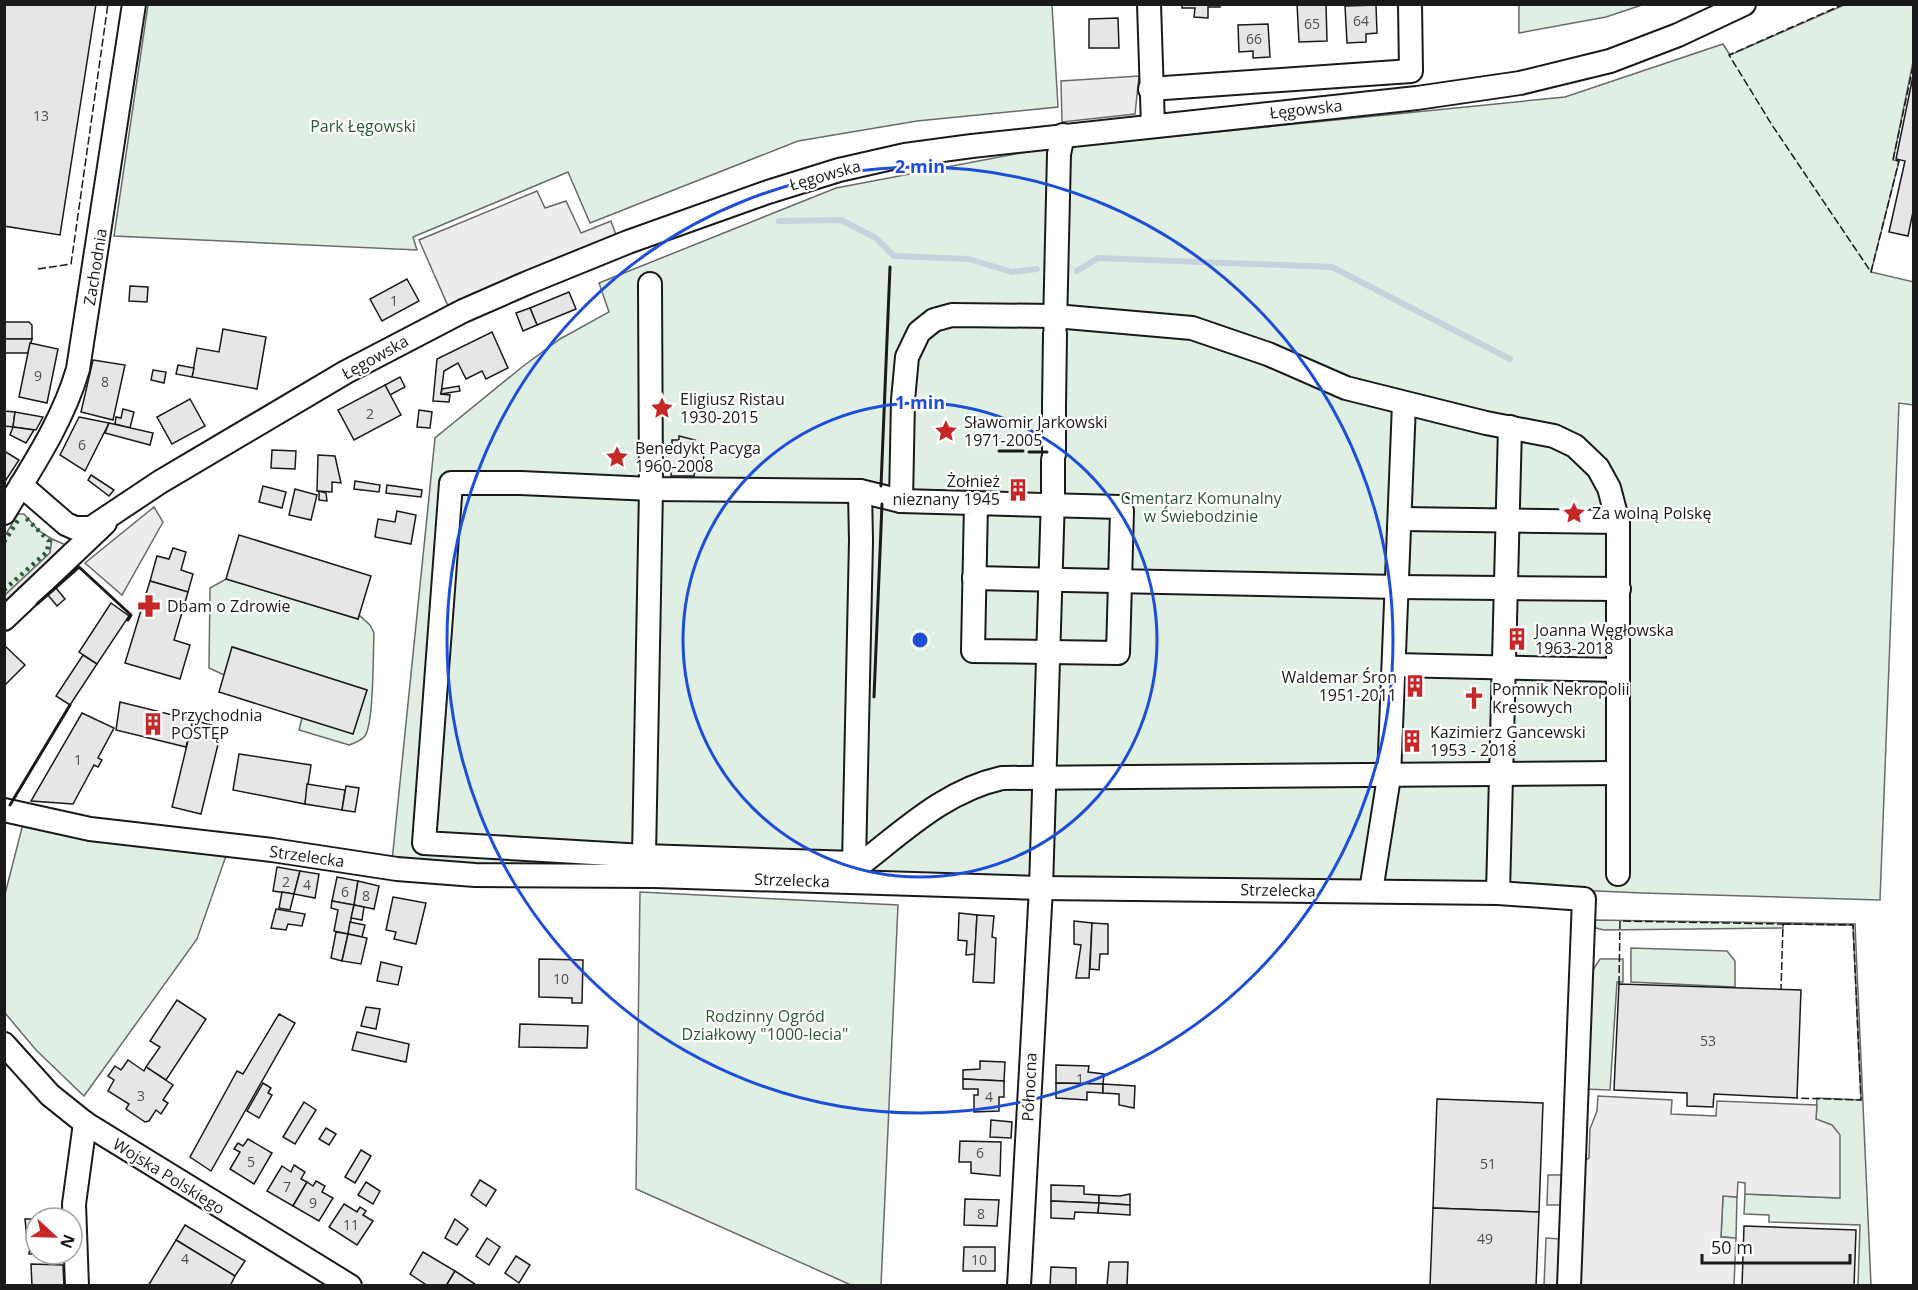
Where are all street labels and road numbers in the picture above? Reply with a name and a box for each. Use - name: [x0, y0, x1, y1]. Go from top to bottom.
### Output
- street label: Łęgowska: [1269, 94, 1343, 124]
- street label: Łęgowska: [787, 154, 863, 196]
- street label: Zachodnia: [78, 227, 112, 307]
- street label: Łęgowska: [338, 330, 412, 384]
- street label: Strzelecka: [268, 840, 346, 872]
- street label: Strzelecka: [754, 868, 830, 892]
- street label: Strzelecka: [1240, 878, 1316, 902]
- street label: Północna: [1016, 1052, 1042, 1122]
- street label: Wojska Polskiego: [109, 1133, 229, 1219]

